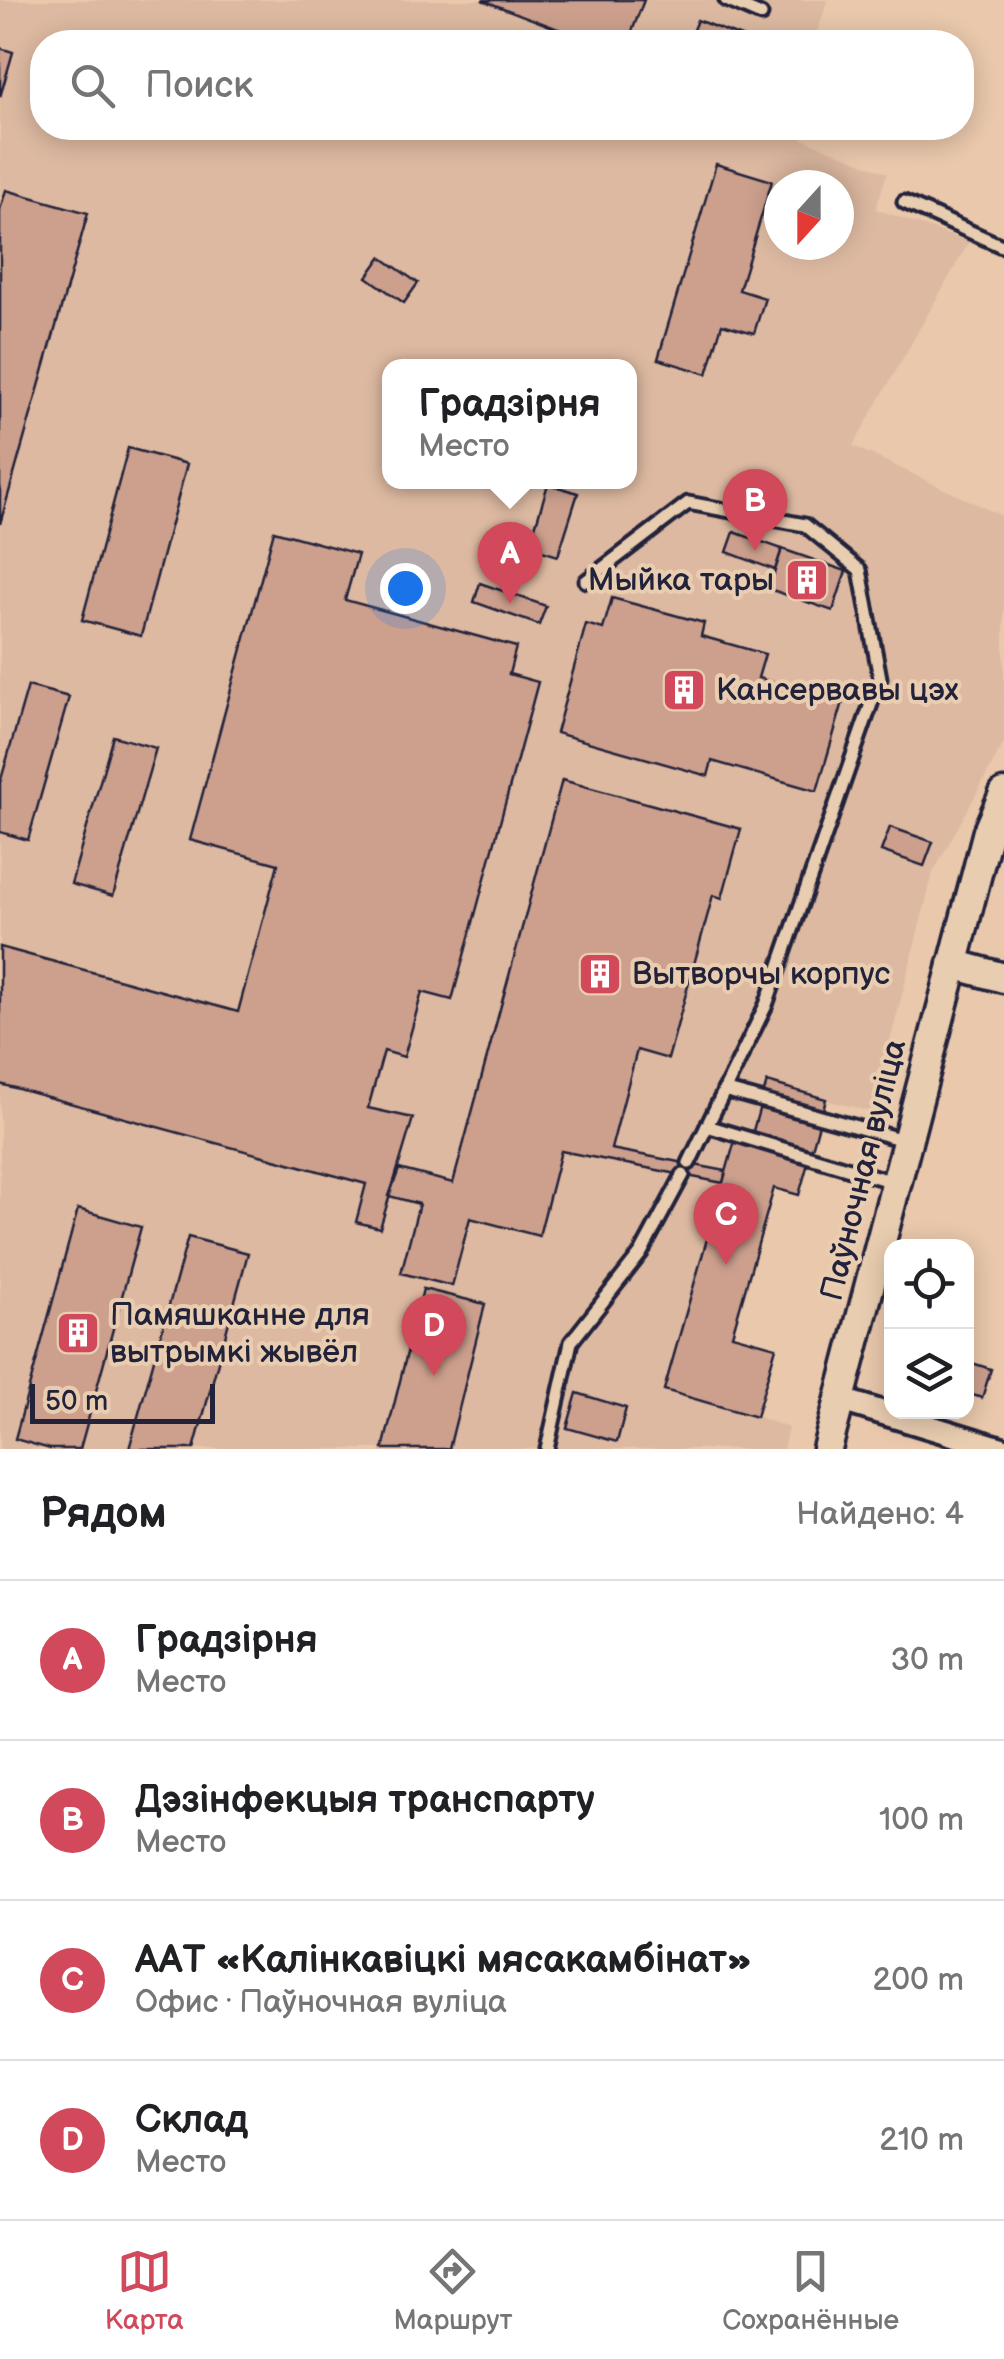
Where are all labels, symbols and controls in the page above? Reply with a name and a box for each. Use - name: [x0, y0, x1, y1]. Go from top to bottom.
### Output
- search box: [30, 30, 974, 140]
- icon: search: [65, 58, 120, 113]
- text: Поиск: [145, 63, 253, 108]
- north arrow: [764, 170, 854, 260]
- popup: [382, 359, 637, 489]
- text: Градзірня: [418, 382, 601, 427]
- text: Место: [418, 427, 509, 466]
- pin: B: [722, 468, 788, 551]
- pin: A: [478, 522, 542, 604]
- building icon: Мыйка тары: [784, 557, 830, 603]
- place label: Мыйка тары: [588, 561, 774, 600]
- your location: [380, 563, 431, 614]
- building icon: Кансервавы цэх: [661, 667, 707, 713]
- place label: Кансервавы цэх: [716, 671, 959, 710]
- building icon: Вытворчы корпус: [577, 951, 623, 997]
- place label: Вытворчы корпус: [632, 955, 890, 994]
- street label: Паўночная вуліца: [813, 1035, 915, 1305]
- pin: C: [694, 1182, 758, 1265]
- map controls: [884, 1239, 974, 1419]
- button: locate: [884, 1239, 974, 1329]
- pin: D: [402, 1294, 466, 1376]
- place label: Памяшканне для вытрымкі жывёл: [110, 1296, 370, 1372]
- building icon: Памяшканне для вытрымкі жывёл: [55, 1310, 101, 1356]
- button: layers: [884, 1329, 974, 1419]
- scale bar: [30, 1379, 215, 1424]
- text: 50 m: [45, 1385, 108, 1418]
- text: Рядом: [40, 1489, 167, 1540]
- text: Найдено: 4: [796, 1495, 964, 1534]
- text: Градзірня: [135, 1618, 318, 1663]
- text: A: [63, 1641, 82, 1680]
- text: 30 m: [890, 1641, 964, 1680]
- text: Место: [135, 1663, 226, 1702]
- text: Дэзінфекцыя транспарту: [135, 1778, 595, 1823]
- text: B: [61, 1801, 84, 1840]
- text: 100 m: [879, 1801, 964, 1840]
- text: Место: [135, 1823, 226, 1862]
- text: ААТ «Калінкавіцкі мясакамбінат»: [135, 1938, 752, 1983]
- text: C: [61, 1961, 84, 2000]
- text: 200 m: [872, 1961, 964, 2000]
- text: Офис · Паўночная вуліца: [135, 1983, 507, 2022]
- text: Склад: [135, 2098, 248, 2143]
- text: D: [61, 2121, 84, 2160]
- text: 210 m: [879, 2121, 964, 2160]
- text: Место: [135, 2143, 226, 2182]
- tab: Карта: [105, 2244, 184, 2337]
- tab: Маршрут: [393, 2244, 513, 2337]
- tab: Сохранённые: [722, 2244, 899, 2337]

